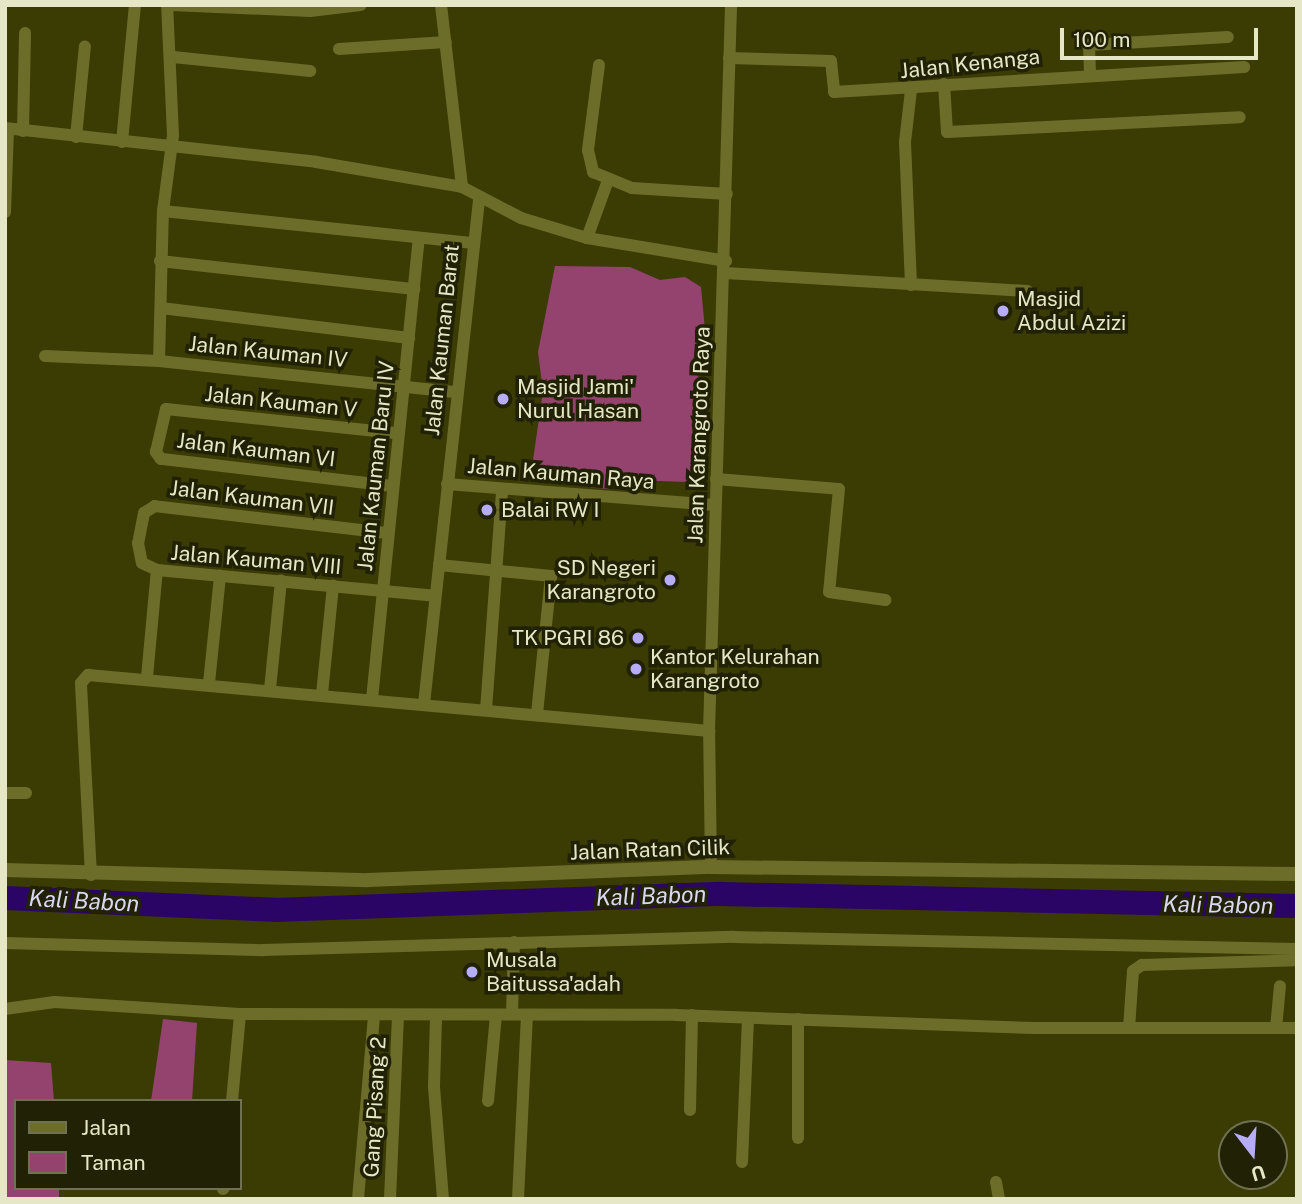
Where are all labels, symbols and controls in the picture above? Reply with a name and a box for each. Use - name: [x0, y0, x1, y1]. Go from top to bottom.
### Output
- scale bar: [1064, 14, 1262, 58]
- text: 100 m: [1073, 27, 1130, 52]
- street label: Jalan Kenanga: [899, 44, 1041, 84]
- street label: Jalan Kauman Barat: [419, 243, 465, 437]
- place label: Masjid Abdul Azizi: [1017, 286, 1126, 336]
- marker: Masjid Abdul Azizi: [995, 303, 1011, 319]
- street label: Jalan Karangroto Raya: [683, 326, 715, 544]
- street label: Jalan Kauman IV: [187, 331, 349, 373]
- street label: Jalan Kauman Baru IV: [352, 360, 400, 572]
- place label: Masjid Jami' Nurul Hasan: [517, 374, 639, 424]
- street label: Jalan Kauman V: [203, 381, 359, 423]
- marker: Masjid Jami' Nurul Hasan: [495, 391, 511, 407]
- street label: Jalan Kauman VI: [175, 428, 337, 472]
- street label: Jalan Kauman Raya: [466, 453, 656, 495]
- street label: Jalan Kauman VII: [168, 475, 336, 521]
- place label: Balai RW I: [501, 497, 600, 523]
- marker: Balai RW I: [479, 502, 495, 518]
- street label: Jalan Kauman VIII: [169, 540, 343, 580]
- place label: SD Negeri Karangroto: [546, 555, 656, 605]
- marker: SD Negeri Karangroto: [662, 572, 678, 588]
- place label: TK PGRI 86: [511, 625, 624, 651]
- marker: TK PGRI 86: [630, 630, 646, 646]
- place label: Kantor Kelurahan Karangroto: [650, 644, 820, 694]
- marker: Kantor Kelurahan Karangroto: [628, 661, 644, 677]
- street label: Jalan Ratan Cilik: [570, 835, 730, 865]
- water label: Kali Babon: [595, 880, 707, 912]
- water label: Kali Babon: [28, 884, 140, 918]
- water label: Kali Babon: [1162, 890, 1274, 920]
- place label: Musala Baitussa'adah: [486, 947, 621, 997]
- marker: Musala Baitussa'adah: [464, 964, 480, 980]
- street label: Gang Pisang 2: [359, 1036, 391, 1178]
- legend: [14, 1099, 242, 1190]
- text: Jalan: [81, 1115, 131, 1140]
- north arrow: [1218, 1120, 1288, 1190]
- text: Taman: [81, 1150, 146, 1175]
- text: U: [1249, 1161, 1268, 1186]

